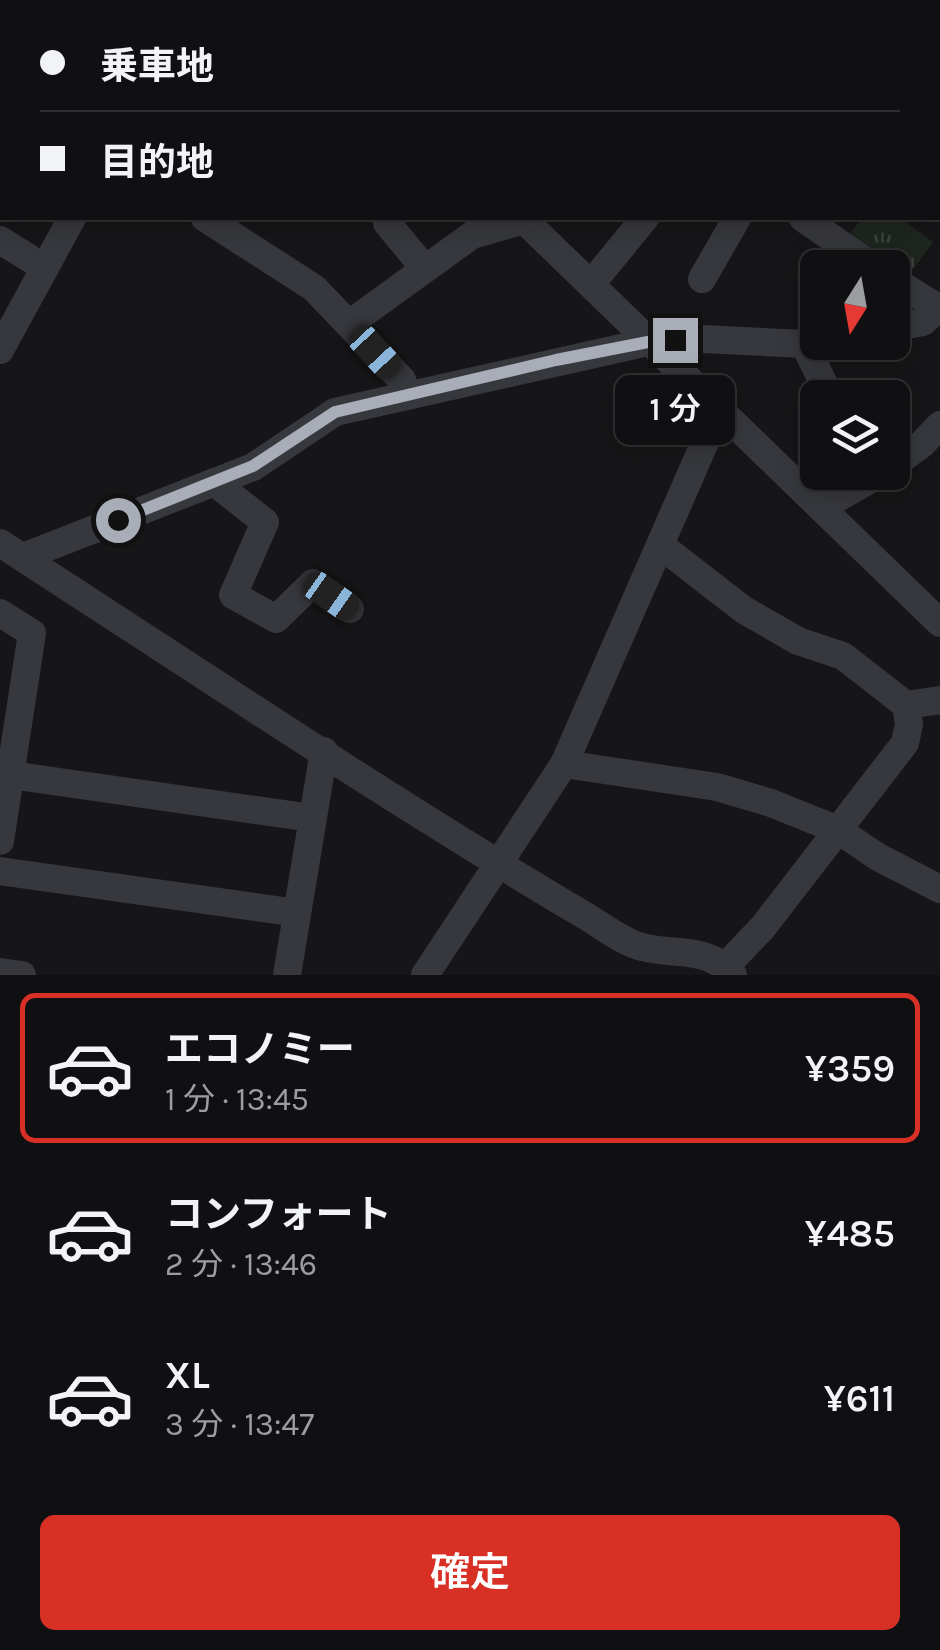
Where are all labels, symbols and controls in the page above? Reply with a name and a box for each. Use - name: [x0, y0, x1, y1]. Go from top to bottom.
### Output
- text: 乗車地: [100, 44, 214, 89]
- text: 目的地: [100, 140, 214, 185]
- north arrow: [800, 250, 910, 360]
- map controls: [800, 250, 910, 490]
- route end: [653, 318, 698, 363]
- car: [344, 320, 406, 384]
- callout: 1 分: [615, 375, 735, 445]
- button: layers: [800, 380, 910, 490]
- text: 1 分: [649, 391, 701, 428]
- route start: [96, 498, 141, 543]
- car: [298, 567, 364, 625]
- icon: car: [45, 1023, 135, 1113]
- text: エコノミー: [165, 1027, 355, 1072]
- text: ¥359: [805, 1046, 895, 1091]
- text: 1 分 · 13:45: [165, 1081, 309, 1118]
- icon: car: [45, 1188, 135, 1278]
- text: コンフォート: [165, 1192, 392, 1237]
- text: ¥485: [805, 1211, 895, 1256]
- text: 2 分 · 13:46: [165, 1246, 317, 1283]
- icon: car: [45, 1353, 135, 1443]
- text: XL: [165, 1353, 210, 1398]
- text: ¥611: [824, 1376, 895, 1421]
- text: 3 分 · 13:47: [165, 1406, 314, 1443]
- button: 確定: [40, 1515, 900, 1630]

